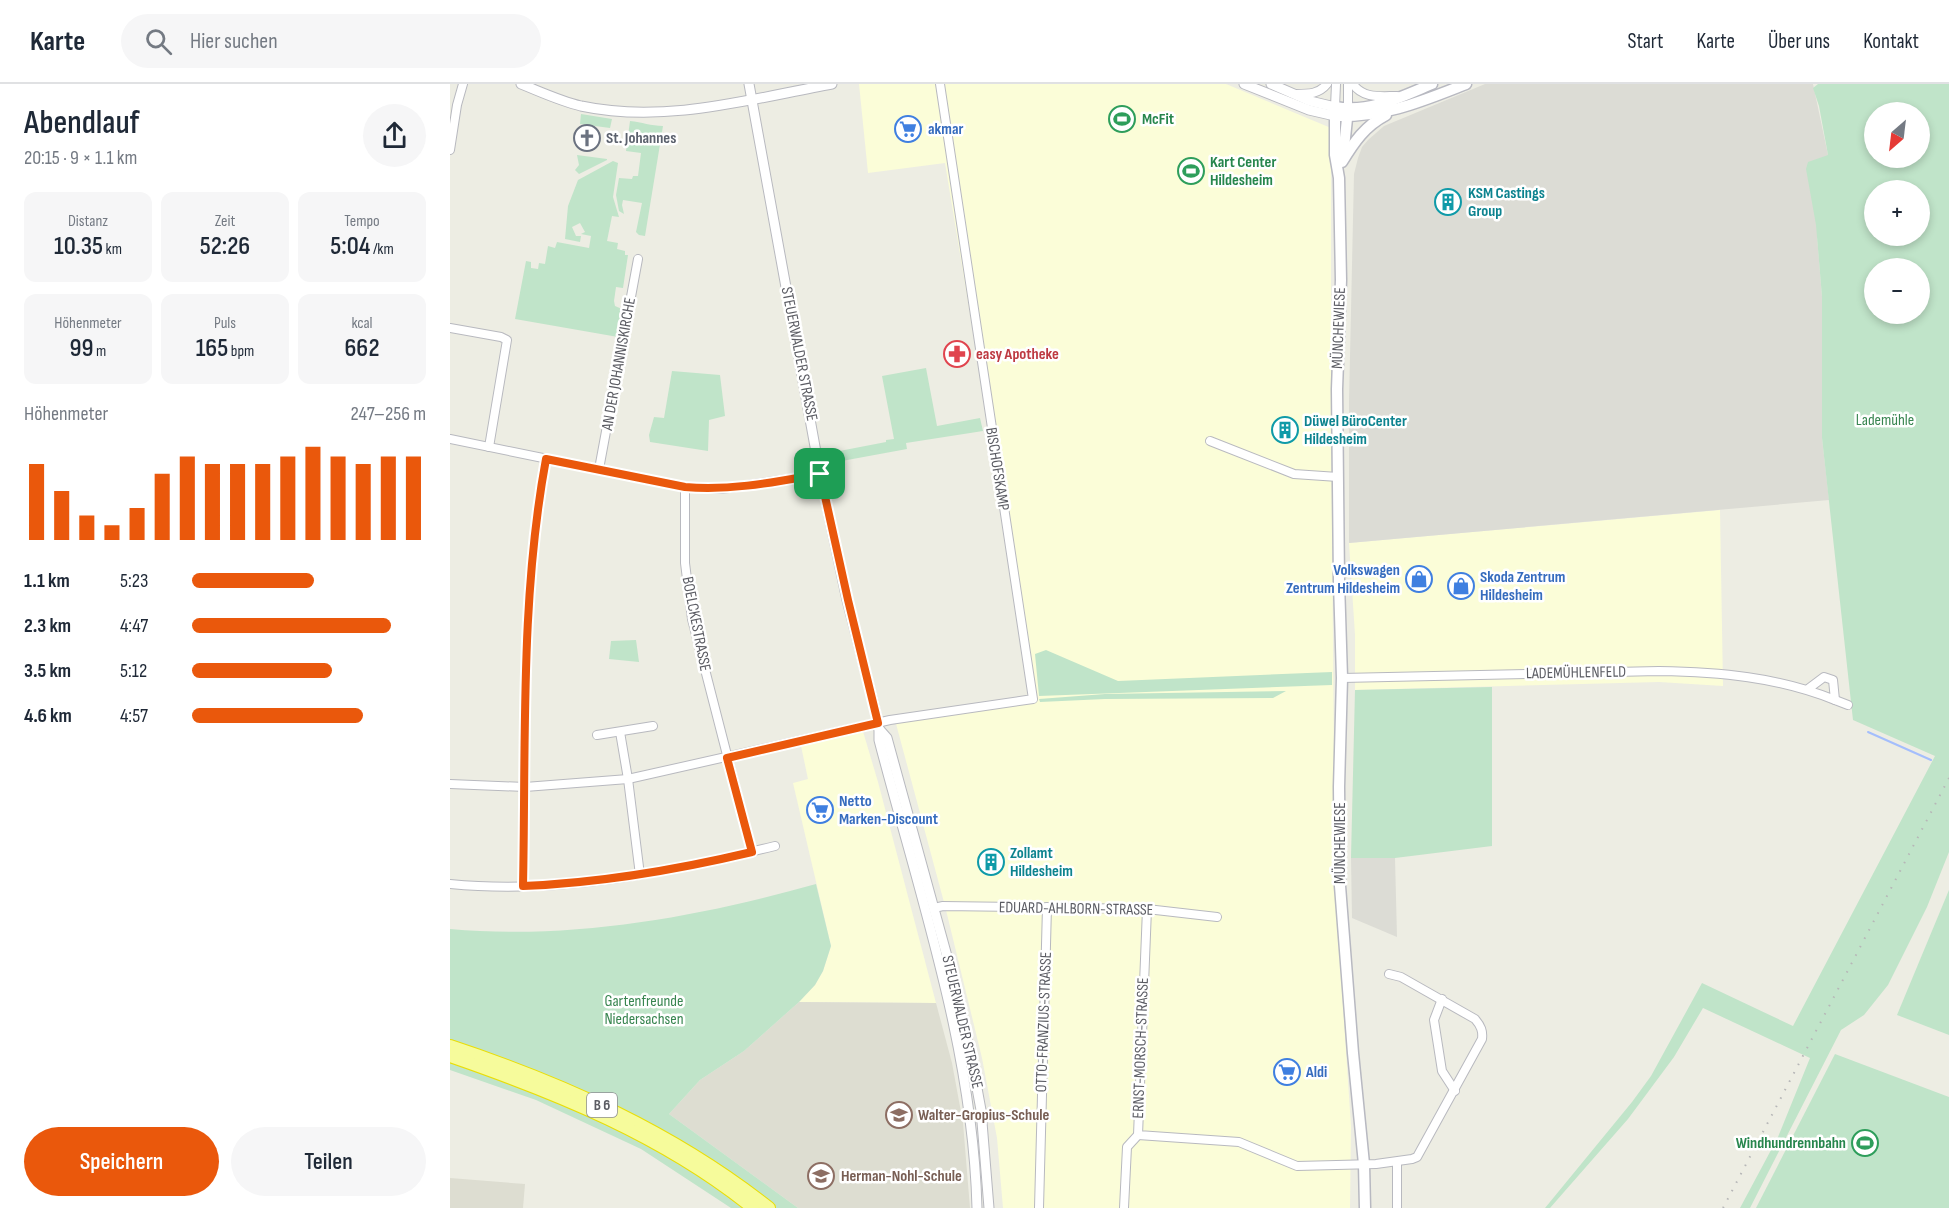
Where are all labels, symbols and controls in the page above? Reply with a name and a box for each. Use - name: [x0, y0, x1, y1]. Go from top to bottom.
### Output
- search box: [121, 14, 541, 68]
- text: Karte: [30, 25, 85, 58]
- icon: search: [142, 25, 175, 58]
- text: Hier suchen: [190, 28, 278, 55]
- text: Start: [1627, 29, 1664, 54]
- text: Karte: [1697, 29, 1735, 54]
- text: Über uns: [1768, 29, 1830, 54]
- text: Kontakt: [1863, 29, 1919, 54]
- north arrow: [1864, 102, 1930, 168]
- map controls: [1864, 102, 1930, 324]
- text: Abendlauf: [24, 103, 140, 143]
- button: share: [363, 104, 426, 167]
- sports icon: McFit: [1107, 104, 1137, 134]
- place label: McFit: [1142, 110, 1174, 129]
- supermarket icon: akmar: [893, 114, 923, 144]
- place label: akmar: [928, 120, 963, 139]
- church icon: St. Johannes: [572, 123, 602, 153]
- place label: St. Johannes: [606, 129, 676, 148]
- text: 20:15 · 9 × 1.1 km: [24, 146, 137, 170]
- place label: Kart Center Hildesheim: [1210, 153, 1276, 190]
- sports icon: Kart Center Hildesheim: [1176, 156, 1206, 186]
- button: +: [1864, 180, 1930, 246]
- place label: KSM Castings Group: [1468, 184, 1545, 221]
- building icon: KSM Castings Group: [1433, 187, 1463, 217]
- text: Distanz: [68, 212, 108, 231]
- text: Zeit: [215, 212, 235, 231]
- text: Tempo: [344, 212, 380, 231]
- text: 10.35: [54, 231, 103, 262]
- text: 52:26: [200, 231, 250, 262]
- text: 5:04: [330, 231, 370, 262]
- text: km: [103, 240, 122, 259]
- text: /km: [370, 240, 394, 259]
- button: −: [1864, 258, 1930, 324]
- street label: STEUERWALDER STRASSE: [777, 285, 821, 423]
- street label: MÜNCHEWIESE: [1328, 287, 1350, 369]
- street label: AN DER JOHANNISKIRCHE: [598, 296, 640, 433]
- text: Höhenmeter: [54, 314, 122, 333]
- text: Puls: [214, 314, 236, 333]
- text: kcal: [351, 314, 373, 333]
- text: 99: [70, 333, 94, 364]
- text: 165: [196, 333, 228, 364]
- text: 662: [344, 333, 380, 364]
- pharmacy icon: easy Apotheke: [942, 339, 972, 369]
- text: m: [94, 342, 106, 361]
- text: bpm: [228, 342, 254, 361]
- place label: easy Apotheke: [976, 345, 1059, 364]
- text: Höhenmeter: [24, 402, 108, 426]
- text: 247–256 m: [350, 402, 426, 426]
- park label: Lademühle: [1856, 411, 1914, 430]
- place label: Düwel BüroCenter Hildesheim: [1304, 412, 1407, 449]
- building icon: Düwel BüroCenter Hildesheim: [1270, 415, 1300, 445]
- street label: BISCHOFSKAMP: [981, 426, 1013, 512]
- pin: [794, 448, 845, 499]
- icon: arrive: [803, 457, 836, 490]
- place label: Volkswagen Zentrum Hildesheim: [1286, 561, 1400, 598]
- shop icon: Volkswagen Zentrum Hildesheim: [1404, 564, 1434, 594]
- place label: Skoda Zentrum Hildesheim: [1480, 568, 1565, 605]
- text: 1.1 km: [24, 569, 70, 593]
- text: 5:23: [120, 569, 148, 593]
- shop icon: Skoda Zentrum Hildesheim: [1446, 571, 1476, 601]
- street label: BOELCKESTRASSE: [677, 575, 715, 673]
- text: 2.3 km: [24, 614, 71, 638]
- text: 4:47: [120, 614, 148, 638]
- text: 3.5 km: [24, 659, 71, 683]
- text: 5:12: [120, 659, 147, 683]
- street label: LADEMÜHLENFELD: [1526, 663, 1626, 683]
- text: 4.6 km: [24, 704, 72, 728]
- text: 4:57: [120, 704, 148, 728]
- place label: Netto Marken-Discount: [839, 792, 938, 829]
- supermarket icon: Netto Marken-Discount: [805, 795, 835, 825]
- street label: MÜNCHEWIESE: [1331, 802, 1350, 884]
- place label: Zollamt Hildesheim: [1010, 844, 1073, 881]
- building icon: Zollamt Hildesheim: [976, 847, 1006, 877]
- street label: EDUARD-AHLBORN-STRASSE: [999, 898, 1153, 920]
- street label: OTTO-FRANZIUS-STRASSE: [1032, 951, 1056, 1093]
- street label: STEUERWALDER STRASSE: [937, 953, 987, 1091]
- street label: ERNST-MORSCH-STRASSE: [1129, 977, 1153, 1119]
- park label: Gartenfreunde Niedersachsen: [604, 992, 684, 1029]
- supermarket icon: Aldi: [1272, 1057, 1302, 1087]
- place label: Aldi: [1305, 1063, 1327, 1082]
- road number: B 6: [587, 1093, 617, 1117]
- school or university icon: Walter-Gropius-Schule: [884, 1100, 914, 1130]
- place label: Walter-Gropius-Schule: [918, 1106, 1049, 1125]
- button: Speichern: [24, 1127, 219, 1196]
- button: Teilen: [231, 1127, 426, 1196]
- sports icon: Windhundrennbahn: [1850, 1128, 1880, 1158]
- place label: Windhundrennbahn: [1736, 1134, 1846, 1153]
- school or university icon: Herman-Nohl-Schule: [806, 1161, 836, 1191]
- place label: Herman-Nohl-Schule: [841, 1167, 962, 1186]

